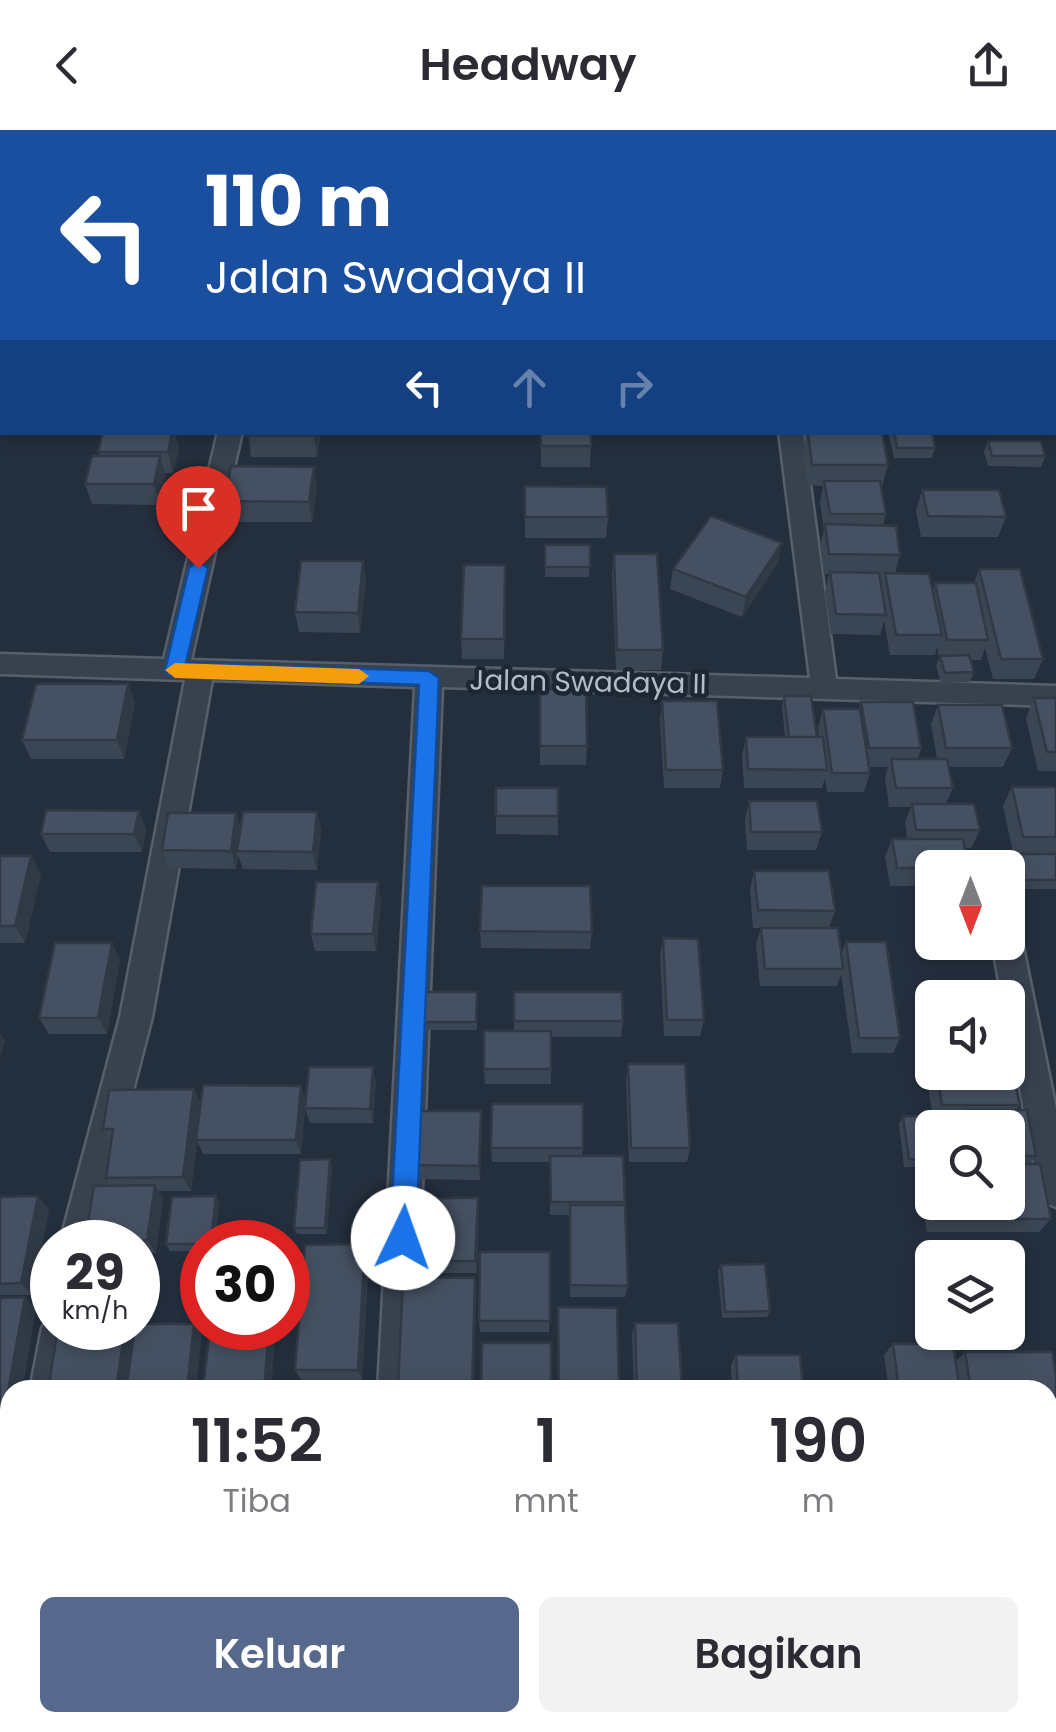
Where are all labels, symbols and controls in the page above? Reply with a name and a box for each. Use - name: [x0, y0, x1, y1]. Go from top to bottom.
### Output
- text: Headway: [420, 33, 636, 96]
- icon: back: [40, 38, 95, 93]
- icon: share: [961, 38, 1016, 93]
- text: 110 m: [205, 152, 392, 251]
- icon: left: [40, 170, 170, 300]
- text: Jalan Swadaya II: [205, 246, 586, 309]
- icon: left: [397, 360, 452, 415]
- icon: ahead: [502, 360, 557, 415]
- icon: right: [607, 360, 662, 415]
- pin: [156, 466, 241, 569]
- icon: arrive: [171, 481, 226, 536]
- street label: Jalan Swadaya II: [469, 660, 707, 704]
- north arrow: [915, 850, 1025, 960]
- map controls: [915, 850, 1025, 1350]
- button: sound: [915, 980, 1025, 1090]
- button: search: [915, 1110, 1025, 1220]
- position arrow: [351, 1186, 455, 1290]
- speed limit sign: 30: [180, 1220, 310, 1350]
- text: 29: [65, 1237, 125, 1308]
- button: layers: [915, 1240, 1025, 1350]
- text: km/h: [62, 1293, 128, 1328]
- text: 11:52: [191, 1399, 323, 1483]
- text: 1: [535, 1399, 557, 1483]
- text: 190: [769, 1399, 867, 1483]
- text: Tiba: [223, 1478, 291, 1523]
- text: mnt: [514, 1478, 579, 1523]
- text: m: [802, 1478, 835, 1523]
- button: Keluar: [40, 1597, 519, 1712]
- button: Bagikan: [539, 1597, 1018, 1712]

